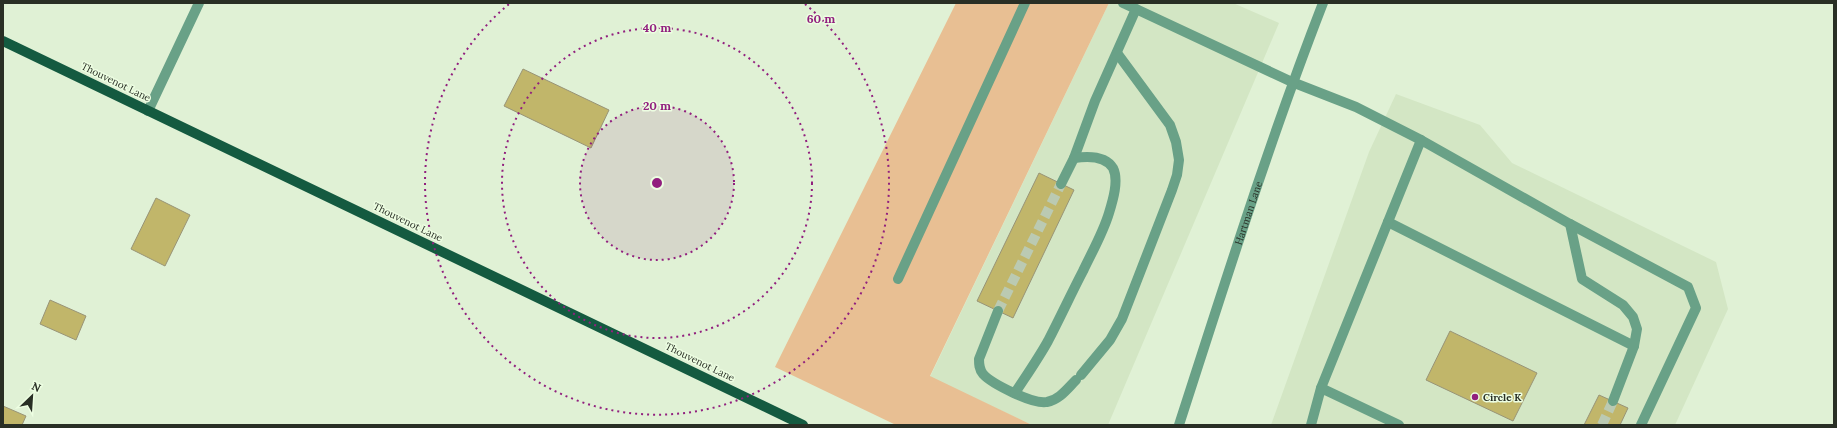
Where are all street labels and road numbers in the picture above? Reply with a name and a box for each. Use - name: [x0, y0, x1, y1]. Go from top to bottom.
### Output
- street label: Thouvenot Lane: [79, 60, 153, 105]
- street label: Hartman Lane: [1231, 179, 1265, 247]
- street label: Thouvenot Lane: [371, 200, 445, 245]
- street label: Thouvenot Lane: [663, 340, 737, 385]

